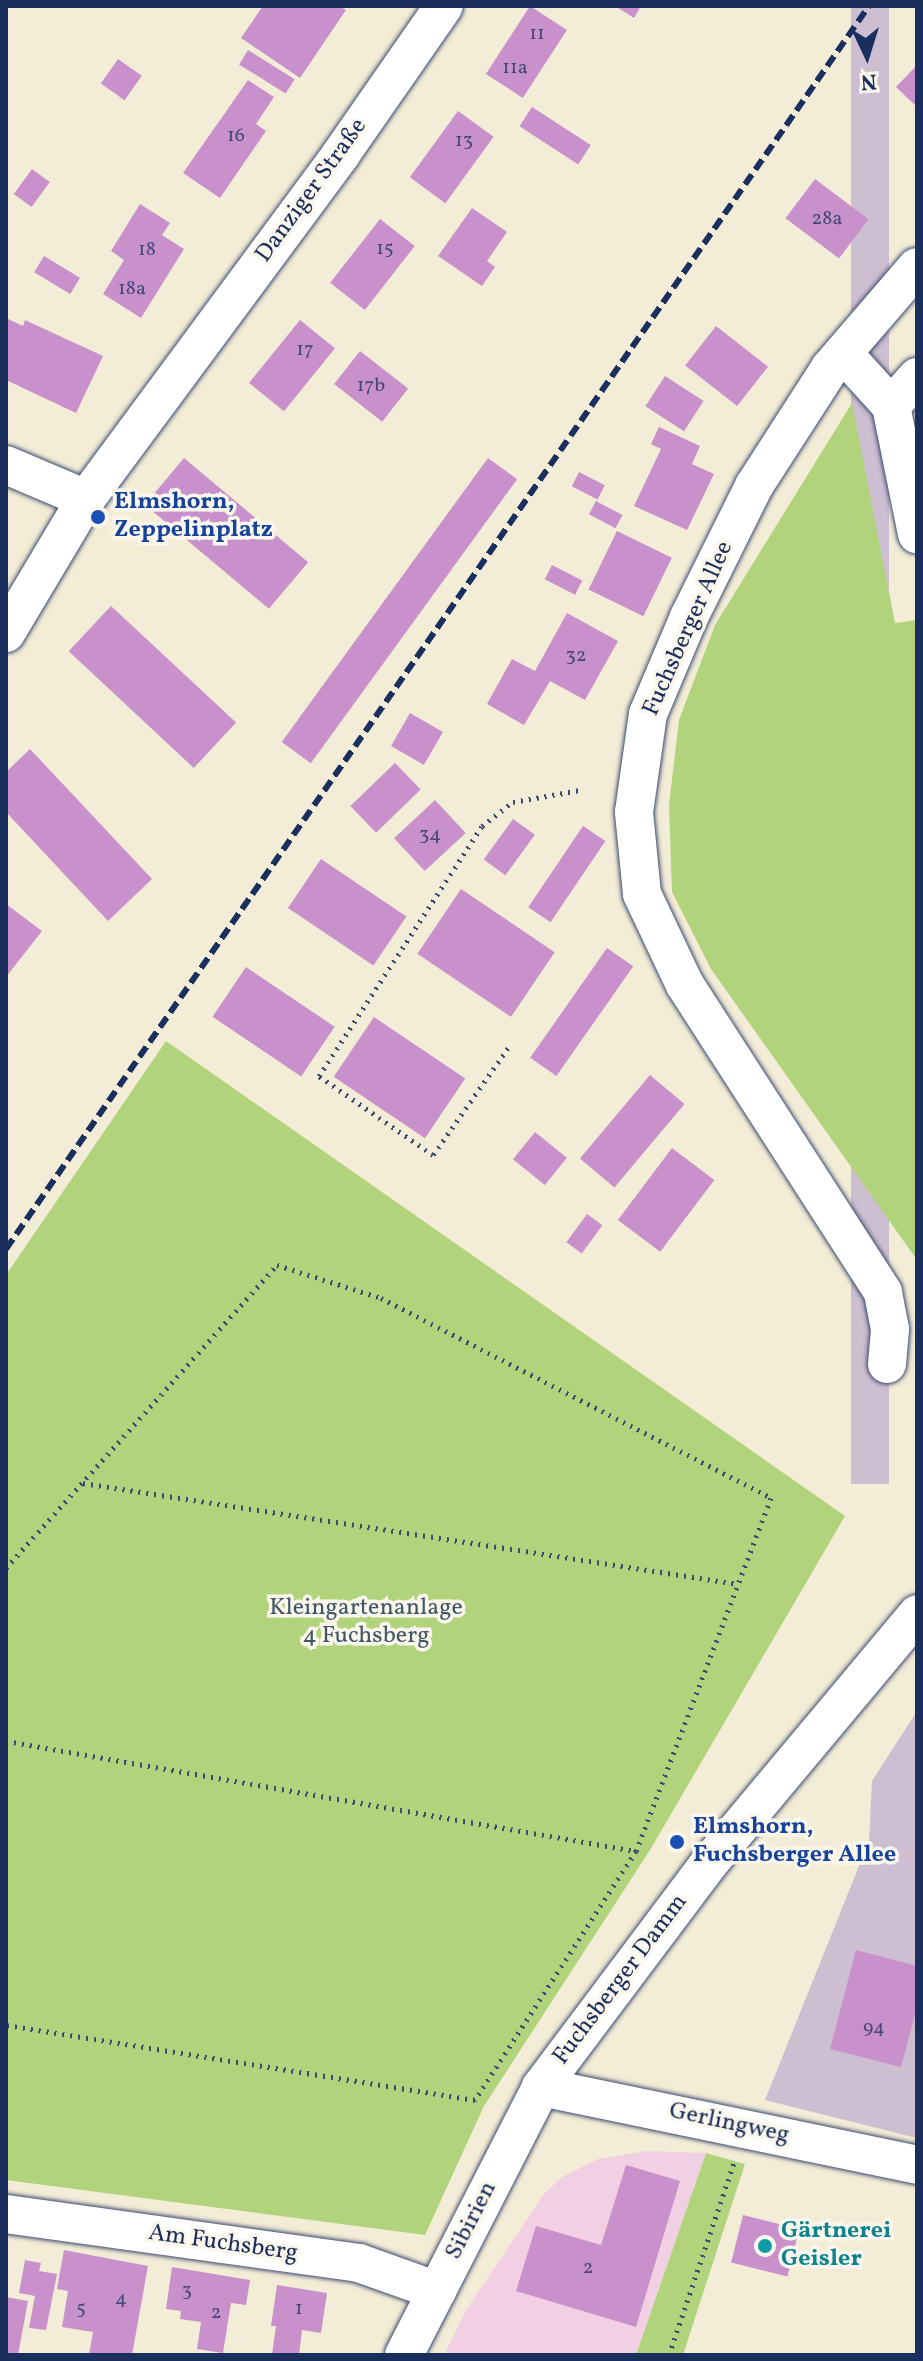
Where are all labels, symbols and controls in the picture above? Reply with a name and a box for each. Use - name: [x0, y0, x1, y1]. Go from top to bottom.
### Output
- north arrow: [827, 16, 907, 96]
- house number: 11: [529, 22, 545, 46]
- house number: 11a: [502, 56, 528, 80]
- text: N: [860, 64, 878, 96]
- street label: Danziger Straße: [250, 113, 374, 269]
- house number: 16: [227, 124, 245, 148]
- house number: 13: [455, 129, 473, 153]
- house number: 28a: [812, 207, 842, 231]
- house number: 15: [376, 237, 394, 261]
- house number: 18: [138, 238, 156, 262]
- house number: 18a: [118, 277, 146, 301]
- house number: 17: [296, 338, 314, 362]
- house number: 17b: [357, 374, 385, 398]
- place label: Elmshorn, Zeppelinplatz: [114, 489, 273, 545]
- marker: Elmshorn, Zeppelinplatz: [89, 508, 107, 526]
- street label: Fuchsberger Allee: [638, 537, 740, 721]
- house number: 32: [566, 644, 586, 668]
- house number: 34: [419, 823, 441, 847]
- park label: Kleingartenanlage 4 Fuchsberg: [269, 1595, 463, 1651]
- place label: Elmshorn, Fuchsberger Allee: [693, 1814, 896, 1870]
- marker: Elmshorn, Fuchsberger Allee: [668, 1833, 686, 1851]
- street label: Fuchsberger Damm: [548, 1889, 694, 2071]
- house number: 94: [863, 2016, 885, 2040]
- street label: Gerlingweg: [666, 2097, 792, 2151]
- street label: Sibirien: [440, 2177, 504, 2265]
- place label: Gärtnerei Geisler: [781, 2218, 892, 2274]
- street label: Am Fuchsberg: [146, 2219, 300, 2269]
- marker: Gärtnerei Geisler: [756, 2237, 774, 2255]
- house number: 2: [583, 2256, 593, 2280]
- house number: 3: [182, 2279, 192, 2303]
- house number: 4: [115, 2287, 127, 2311]
- house number: 5: [76, 2297, 86, 2321]
- house number: 1: [295, 2297, 303, 2321]
- house number: 2: [211, 2301, 221, 2325]

